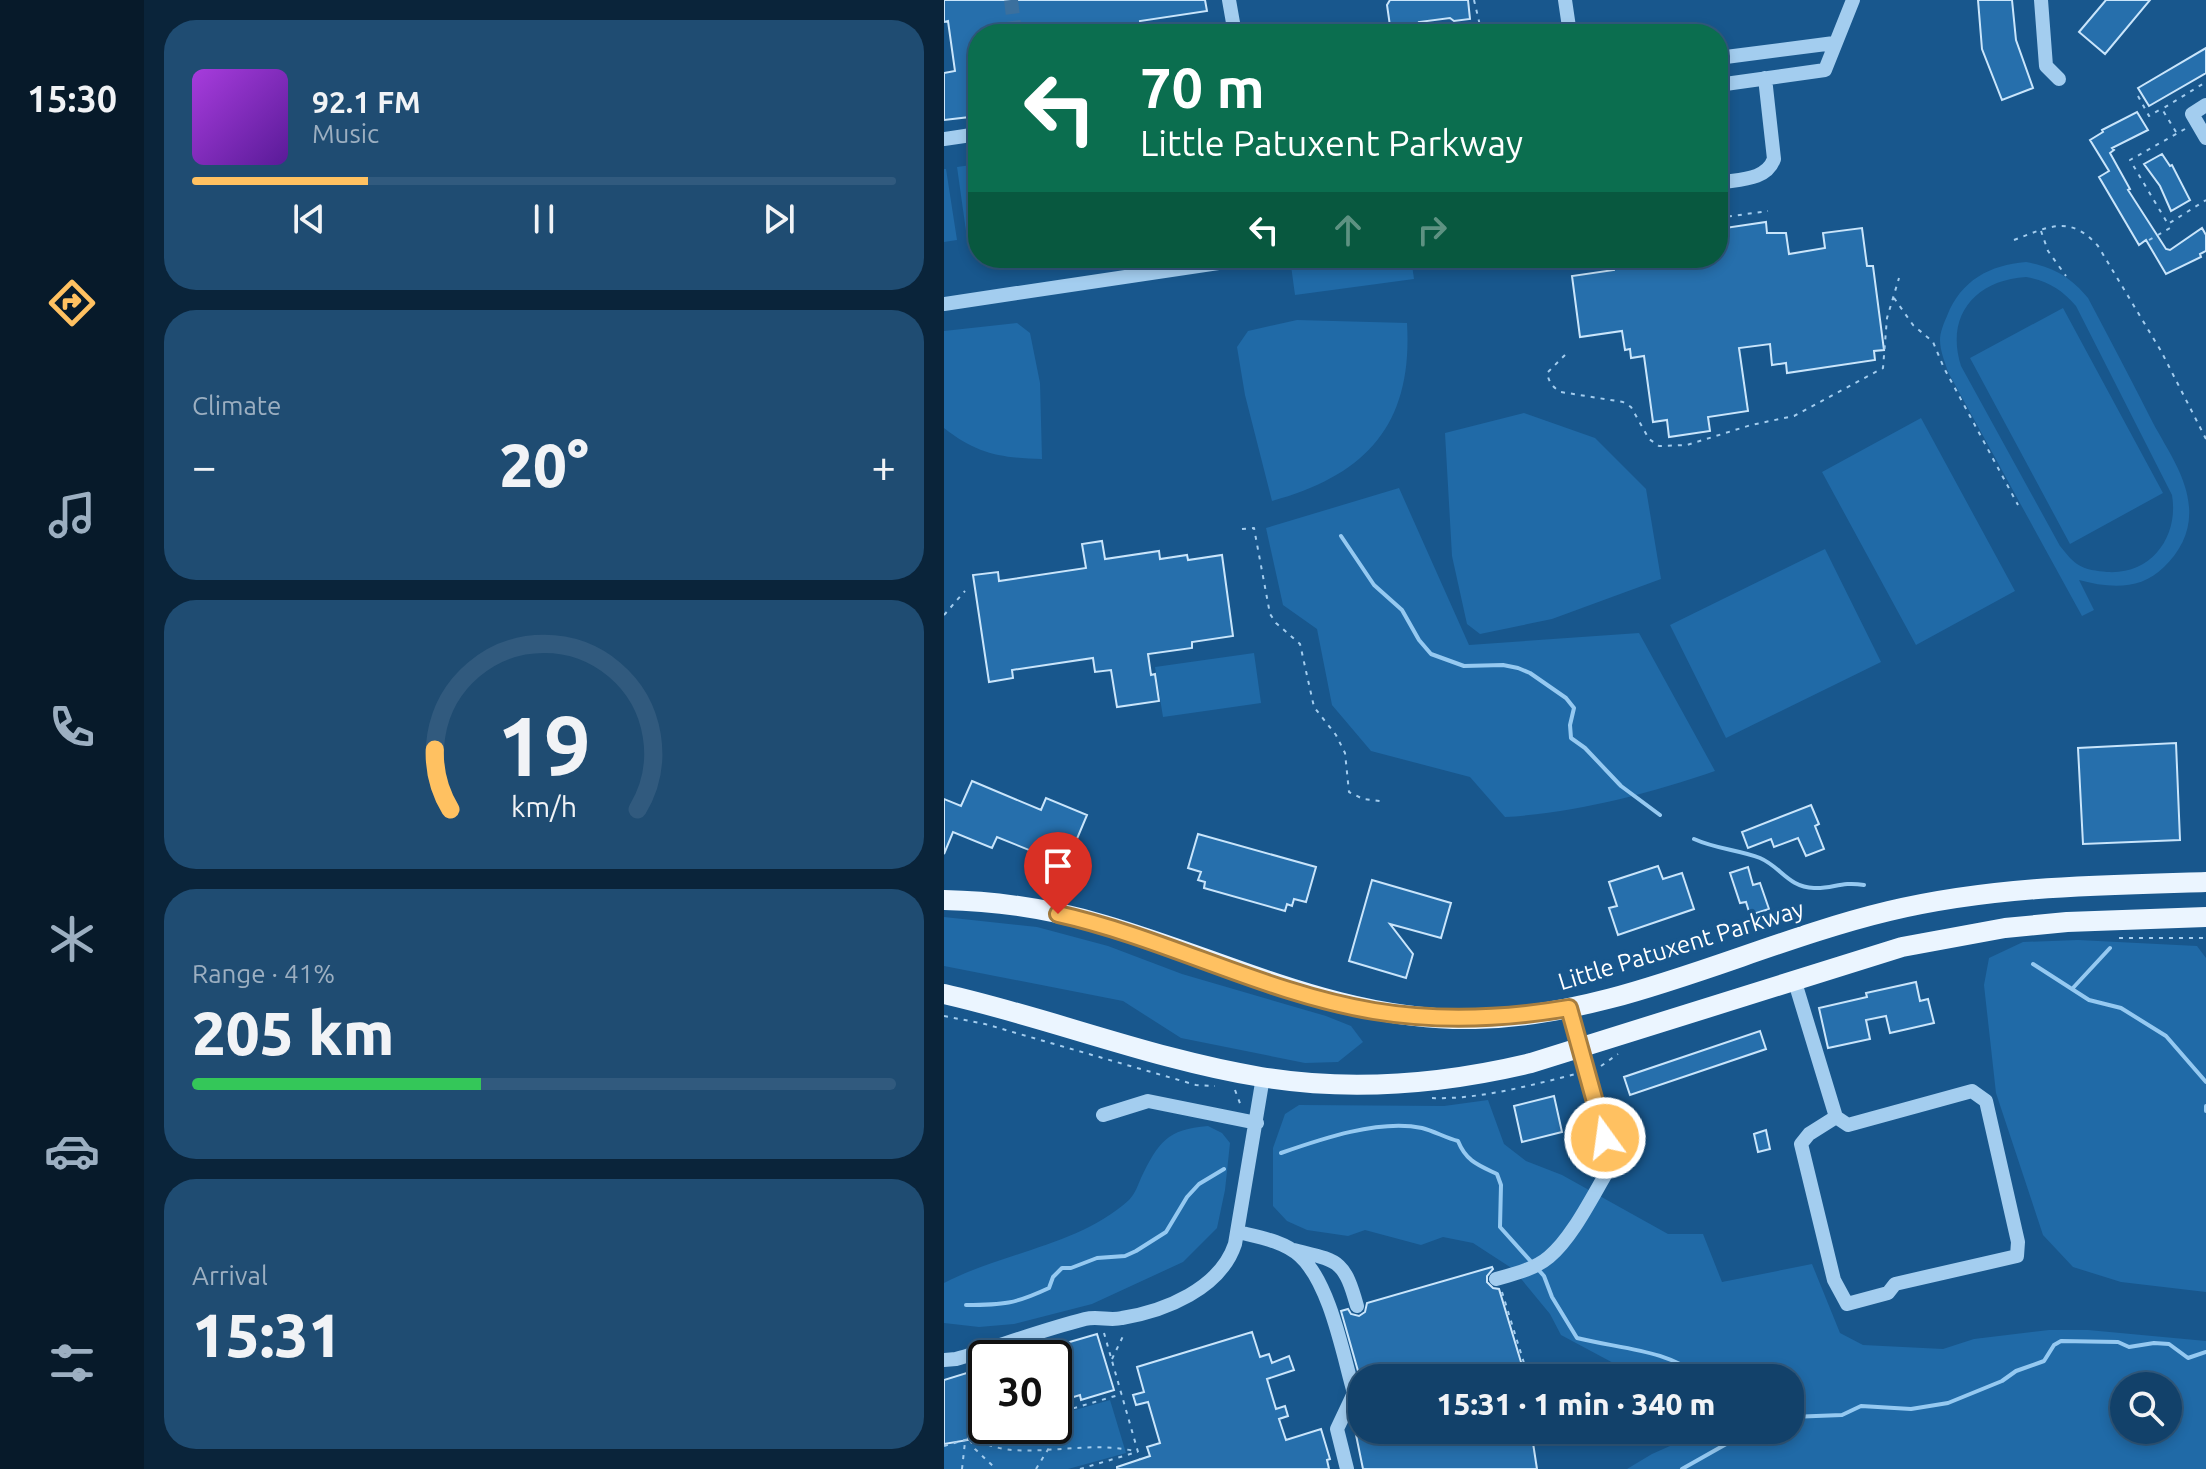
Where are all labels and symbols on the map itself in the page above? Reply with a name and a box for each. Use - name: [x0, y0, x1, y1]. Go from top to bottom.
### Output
- pin: [1024, 832, 1092, 914]
- street label: Little Patuxent Parkway: [1555, 895, 1808, 995]
- position arrow: [1563, 1096, 1647, 1180]
- speed limit sign: 30: [968, 1340, 1072, 1444]

